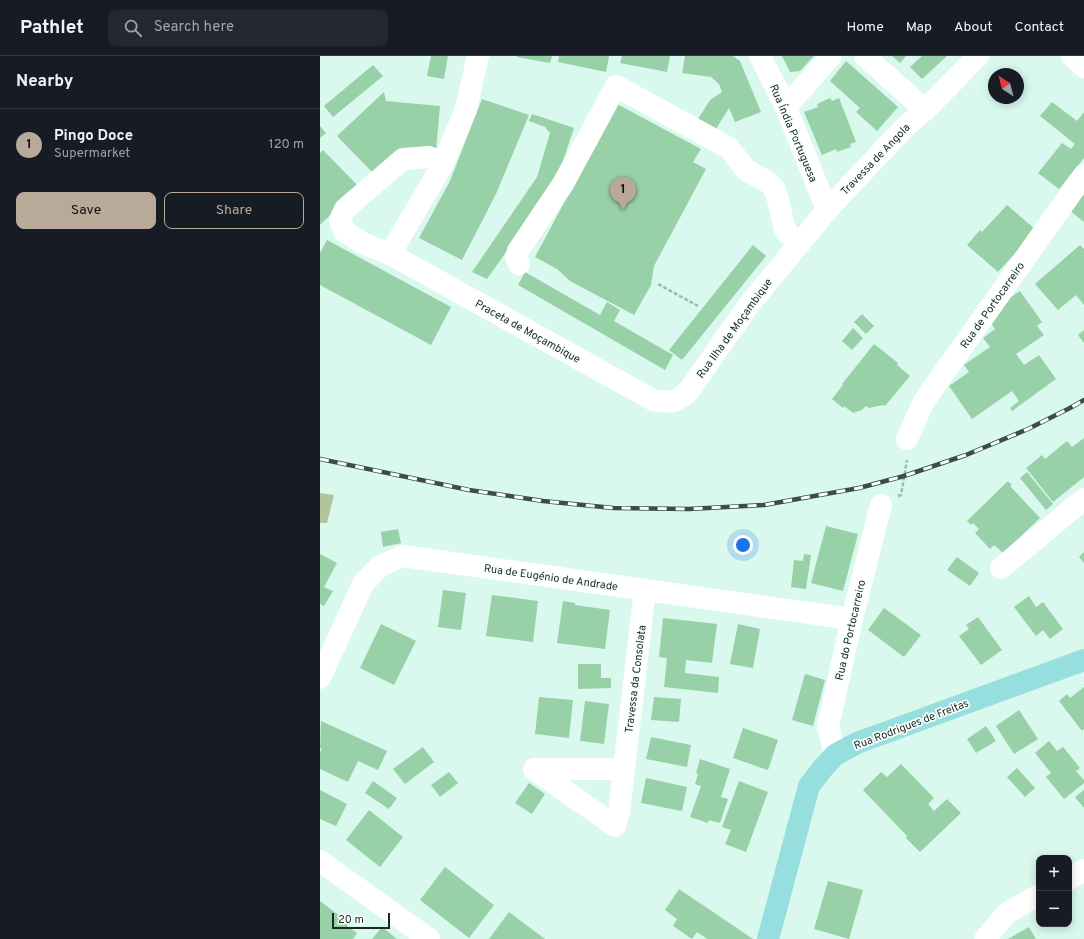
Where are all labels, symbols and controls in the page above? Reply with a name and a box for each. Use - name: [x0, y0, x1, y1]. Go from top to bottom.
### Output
- search box: [108, 10, 388, 46]
- text: Pathlet: [20, 16, 84, 40]
- icon: search: [122, 17, 144, 39]
- text: Search here: [154, 18, 234, 37]
- text: Home: [847, 19, 884, 36]
- text: Map: [906, 19, 932, 36]
- text: About: [954, 19, 993, 36]
- text: Contact: [1015, 19, 1064, 36]
- north arrow: [988, 68, 1024, 104]
- text: Nearby: [16, 71, 73, 93]
- street label: Rua Índia Portuguesa: [766, 82, 821, 185]
- street label: Travessa de Angola: [838, 121, 914, 198]
- text: Pingo Doce: [54, 127, 133, 146]
- text: 1: [26, 137, 32, 153]
- text: 120 m: [269, 137, 304, 153]
- text: Supermarket: [54, 146, 130, 162]
- pin: 1: [610, 177, 636, 210]
- button: Save: [16, 192, 156, 229]
- button: Share: [164, 192, 304, 229]
- street label: Rua de Portocarreiro: [958, 259, 1028, 352]
- street label: Rua Ilha de Moçambique: [694, 276, 776, 381]
- street label: Praceta de Moçambique: [472, 297, 583, 367]
- your location: [733, 535, 753, 555]
- street label: Rua de Eugénio de Andrade: [483, 562, 619, 594]
- street label: Rua do Portocarreiro: [833, 578, 869, 682]
- street label: Travessa da Consolata: [622, 624, 650, 734]
- street label: Rua Rodrigues de Freitas: [852, 697, 971, 753]
- map controls: [1036, 855, 1072, 927]
- button: +: [1036, 855, 1072, 891]
- button: −: [1036, 891, 1072, 927]
- scale bar: [332, 911, 390, 930]
- text: 20 m: [338, 913, 364, 927]

